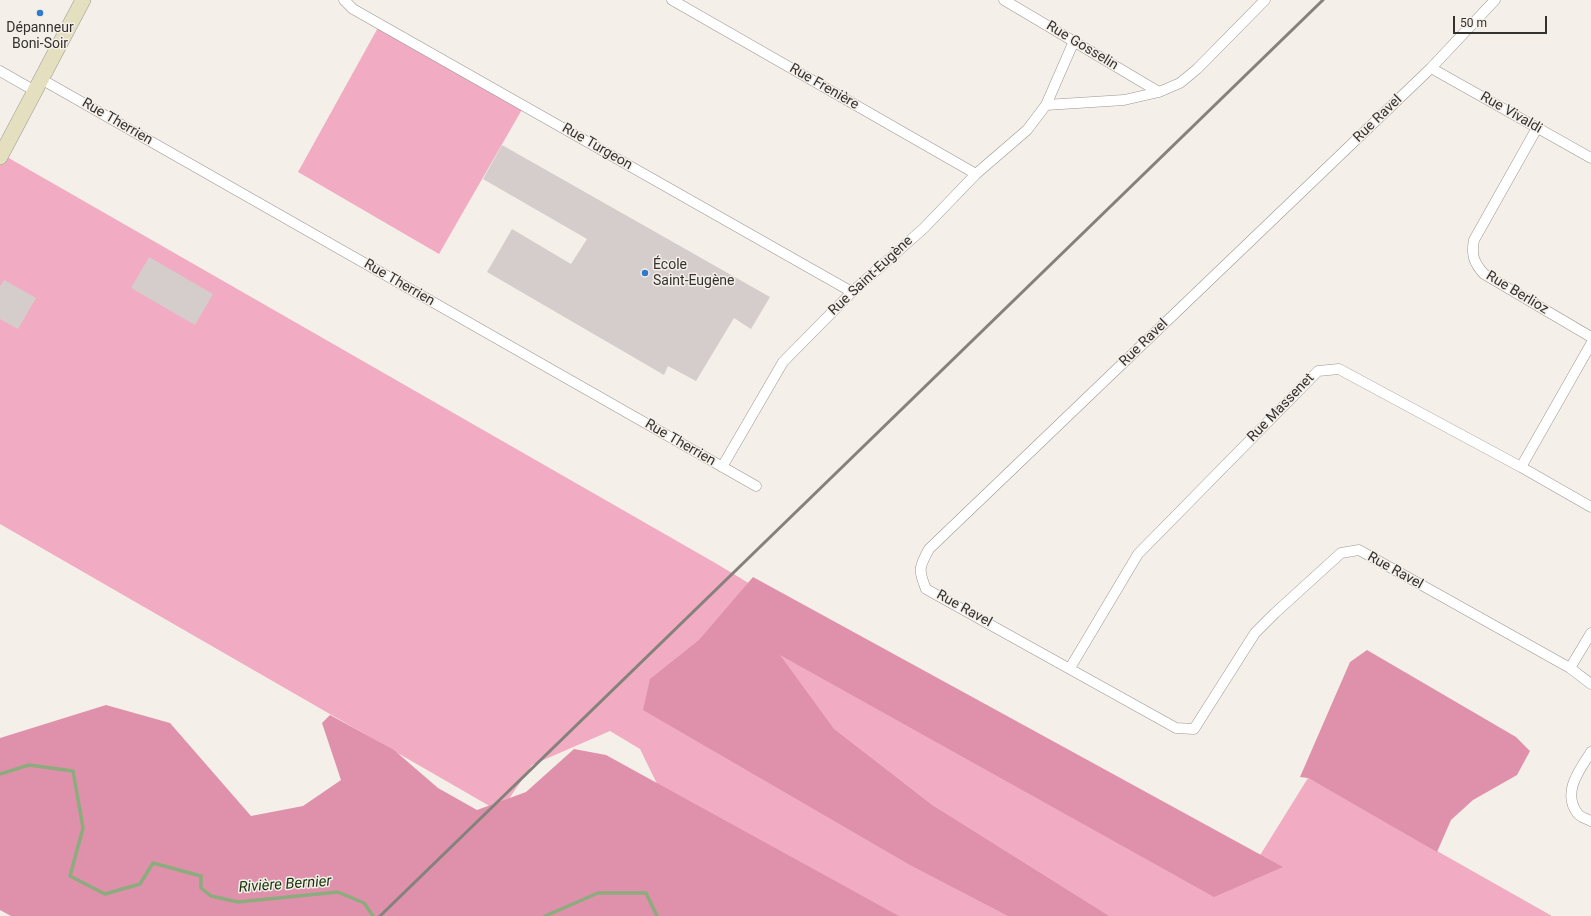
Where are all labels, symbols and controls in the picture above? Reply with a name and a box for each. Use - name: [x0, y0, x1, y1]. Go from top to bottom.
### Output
- marker: Dépanneur Boni-Soir: [35, 8, 45, 18]
- scale bar: [1455, 8, 1549, 34]
- text: 50 m: [1460, 16, 1487, 30]
- street label: Rue Gosselin: [1043, 18, 1121, 74]
- place label: Dépanneur Boni-Soir: [6, 20, 74, 52]
- street label: Rue Frenière: [786, 60, 862, 114]
- street label: Rue Vivaldi: [1477, 89, 1545, 137]
- street label: Rue Ravel: [1350, 92, 1406, 146]
- street label: Rue Therrien: [79, 95, 155, 149]
- street label: Rue Turgeon: [559, 120, 635, 174]
- street label: Rue Saint-Eugène: [826, 233, 916, 319]
- street label: Rue Therrien: [361, 256, 437, 310]
- place label: École Saint-Eugène: [653, 257, 735, 290]
- marker: École Saint-Eugène: [640, 268, 650, 278]
- street label: Rue Berlioz: [1483, 268, 1551, 318]
- street label: Rue Ravel: [1116, 316, 1172, 370]
- street label: Rue Massenet: [1244, 370, 1318, 446]
- street label: Rue Therrien: [642, 416, 718, 470]
- street label: Rue Ravel: [1364, 549, 1426, 593]
- street label: Rue Ravel: [933, 587, 995, 631]
- water label: Rivière Bernier: [238, 873, 332, 897]

